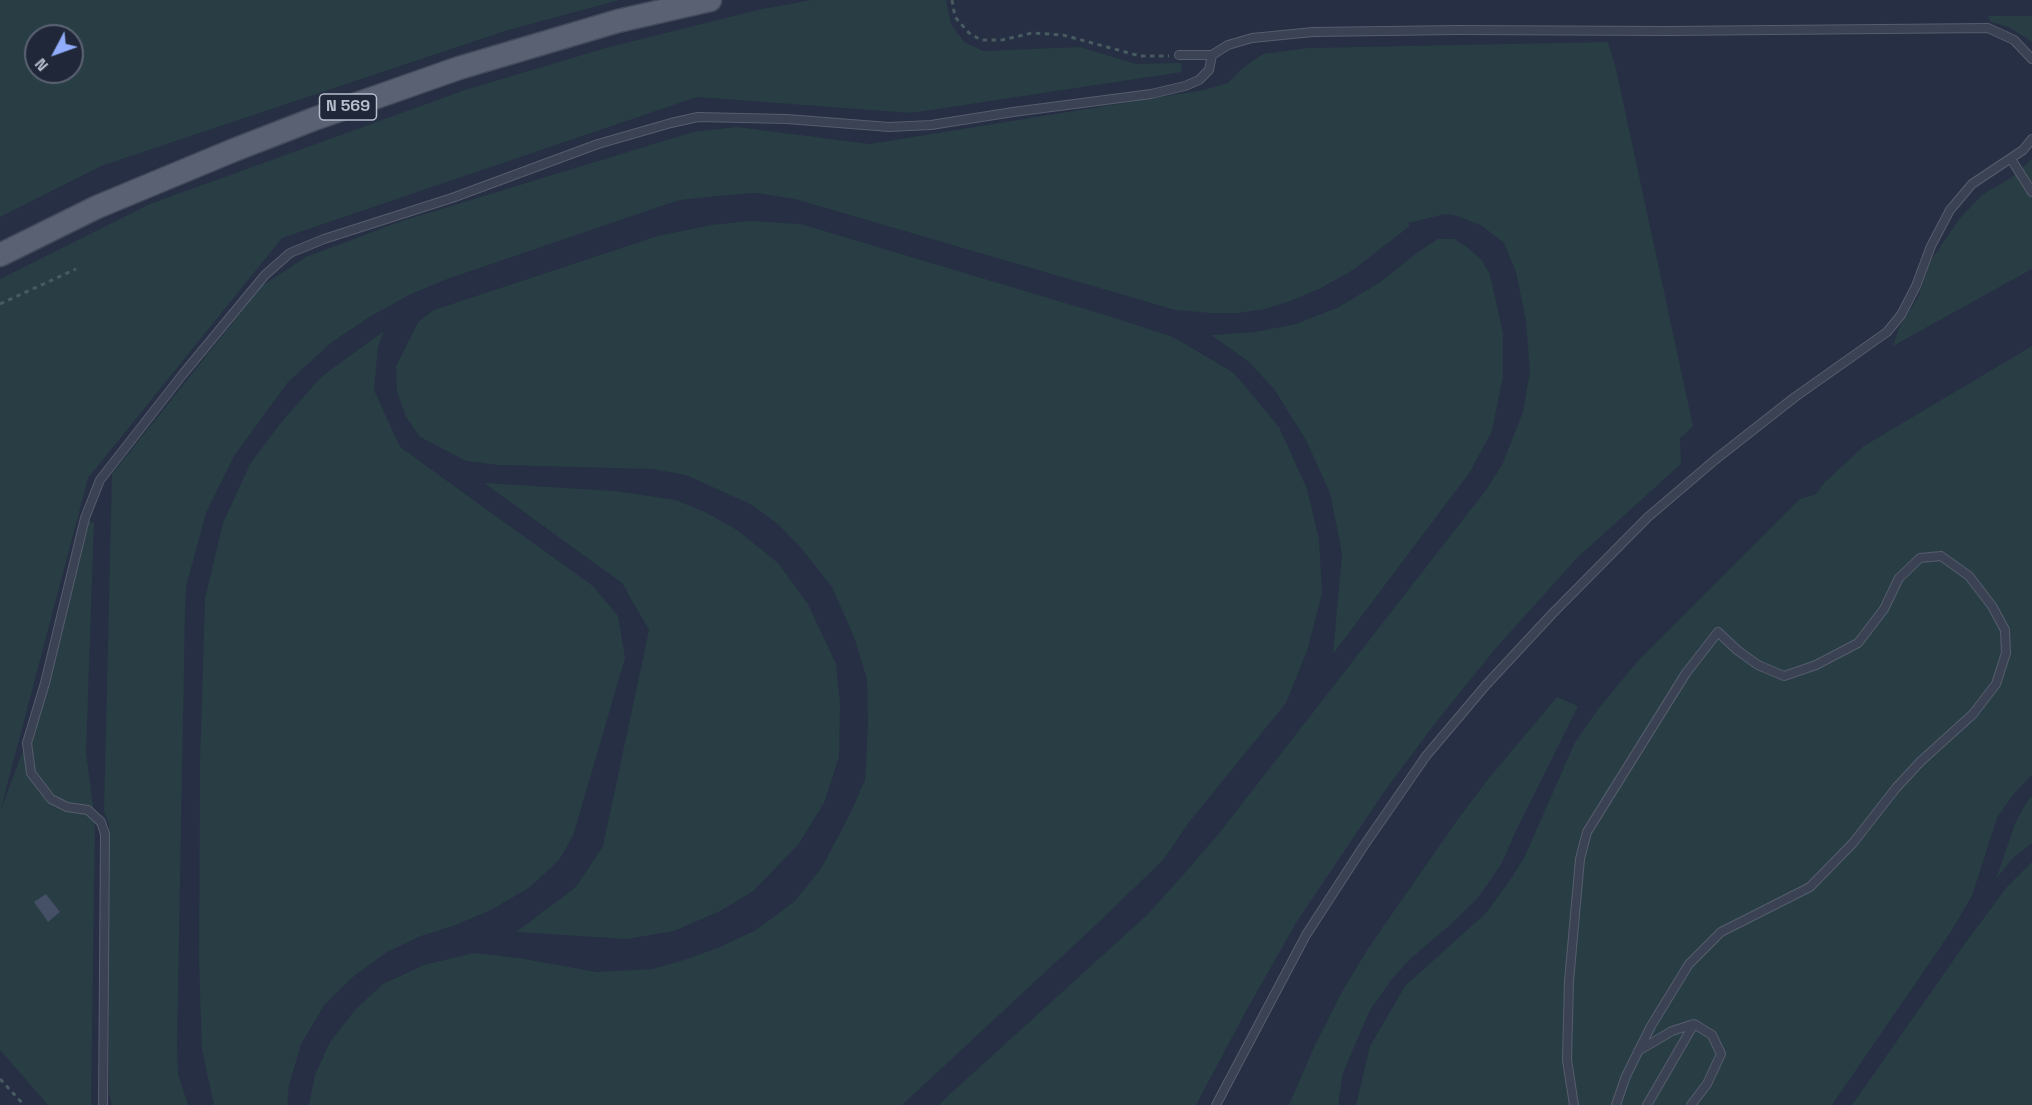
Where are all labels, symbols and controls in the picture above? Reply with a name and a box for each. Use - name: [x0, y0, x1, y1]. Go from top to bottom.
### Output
- north arrow: [24, 24, 84, 84]
- text: N: [30, 54, 53, 76]
- road number: N 569: [320, 94, 376, 120]

